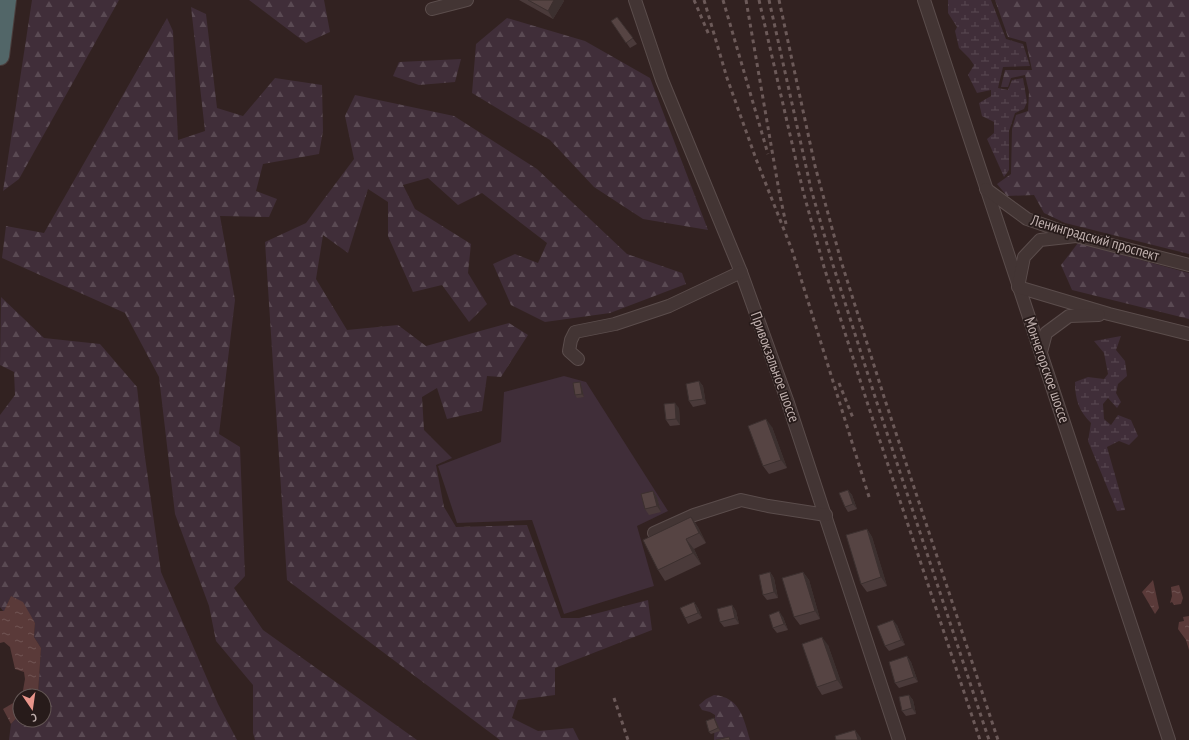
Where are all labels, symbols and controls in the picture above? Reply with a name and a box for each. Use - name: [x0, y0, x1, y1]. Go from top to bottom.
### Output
- street label: Ленинградский проспект: [1028, 210, 1162, 265]
- street label: Привокзальное шоссе: [747, 309, 804, 425]
- street label: Мончегорское шоссе: [1020, 314, 1074, 425]
- north arrow: [12, 688, 52, 728]
- text: С: [30, 710, 38, 725]

